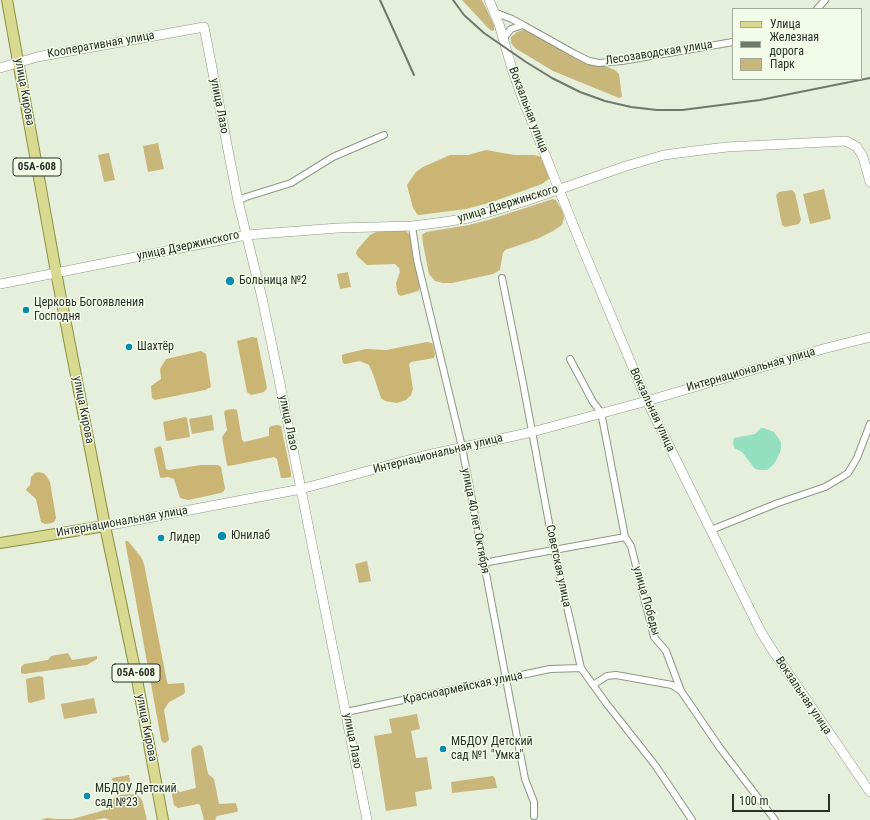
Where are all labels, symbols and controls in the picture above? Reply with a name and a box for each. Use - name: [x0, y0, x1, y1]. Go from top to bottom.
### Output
- legend: [732, 8, 862, 80]
- text: Улица: [770, 17, 800, 31]
- street label: Кооперативная улица: [46, 28, 156, 62]
- text: Железная дорога: [769, 30, 819, 58]
- street label: Лесозаводская улица: [604, 37, 714, 69]
- street label: улица Кирова: [11, 57, 37, 127]
- text: Парк: [770, 57, 795, 71]
- street label: Вокзальная улица: [505, 65, 551, 155]
- street label: улица Лазо: [207, 77, 231, 135]
- road number: 05А-608: [13, 158, 61, 176]
- street label: улица Дзержинского: [456, 182, 560, 226]
- street label: улица Дзержинского: [136, 228, 240, 264]
- place label: Больница №2: [239, 274, 307, 288]
- marker: Больница №2: [224, 275, 236, 287]
- place label: Церковь Богоявления Господня: [34, 296, 144, 324]
- marker: Церковь Богоявления Господня: [21, 305, 31, 315]
- place label: Шахтёр: [137, 340, 174, 354]
- marker: Шахтёр: [124, 342, 134, 352]
- street label: Интернациональная улица: [685, 345, 817, 395]
- street label: Вокзальная улица: [626, 366, 678, 454]
- street label: улица Кирова: [69, 375, 97, 445]
- street label: улица Лазо: [275, 394, 301, 452]
- street label: Интернациональная улица: [372, 431, 504, 477]
- street label: улица 40 лет Октября: [458, 467, 492, 575]
- street label: Интернациональная улица: [55, 503, 189, 541]
- street label: Советская улица: [542, 524, 574, 608]
- place label: Юнилаб: [231, 529, 270, 543]
- marker: Юнилаб: [216, 530, 228, 542]
- place label: Лидер: [169, 531, 200, 545]
- marker: Лидер: [156, 533, 166, 543]
- street label: улица Победы: [629, 565, 663, 637]
- street label: Вокзальная улица: [772, 654, 834, 738]
- road number: 05А-608: [112, 664, 160, 682]
- street label: Красноармейская улица: [402, 668, 524, 708]
- street label: улица Кирова: [132, 693, 160, 763]
- street label: улица Лазо: [340, 712, 364, 770]
- place label: МБДОУ Детский сад №1 "Умка": [451, 735, 533, 763]
- marker: МБДОУ Детский сад №1 "Умка": [438, 744, 448, 754]
- place label: МБДОУ Детский сад №23: [95, 782, 177, 810]
- scale bar: [734, 786, 832, 812]
- marker: МБДОУ Детский сад №23: [82, 791, 92, 801]
- text: 100 m: [739, 794, 769, 808]

